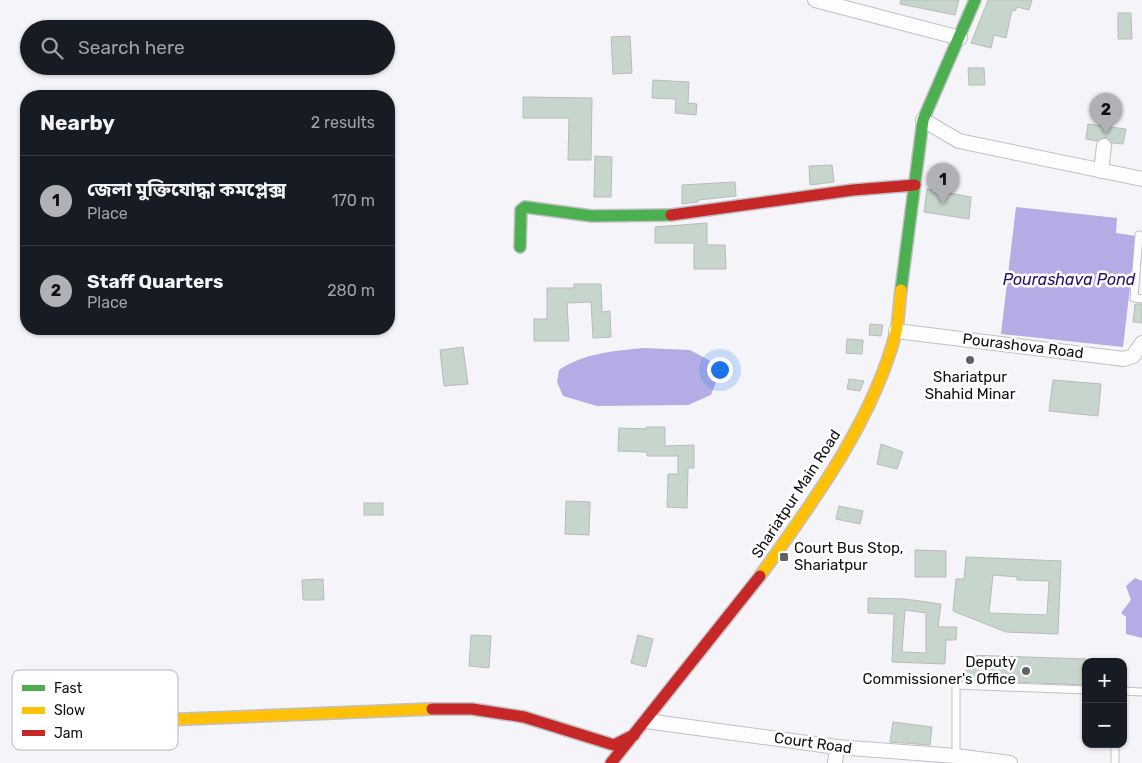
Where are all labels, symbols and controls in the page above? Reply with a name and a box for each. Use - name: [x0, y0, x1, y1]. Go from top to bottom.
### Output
- search box: [20, 20, 395, 75]
- icon: search: [38, 34, 66, 62]
- text: Search here: [78, 36, 185, 59]
- pin: 2: [1090, 93, 1122, 134]
- text: Nearby: [40, 110, 115, 135]
- text: 2 results: [311, 113, 375, 132]
- pin: 1: [927, 163, 959, 204]
- text: জেলা মুক্তিযোদ্ধা কমপ্লেক্স: [87, 178, 286, 201]
- text: 1: [52, 191, 60, 210]
- text: 170 m: [332, 191, 375, 210]
- text: Place: [87, 204, 128, 223]
- text: Staff Quarters: [87, 270, 223, 293]
- water label: Pourashava Pond: [1003, 270, 1136, 289]
- text: 2: [51, 281, 61, 300]
- text: 280 m: [327, 281, 375, 300]
- text: Place: [87, 293, 128, 312]
- street label: Pourashova Road: [962, 330, 1084, 362]
- marker: Shariatpur Shahid Minar: [964, 354, 976, 366]
- your location: [707, 357, 733, 383]
- place label: Shariatpur Shahid Minar: [925, 368, 1016, 403]
- street label: Shariatpur Main Road: [748, 426, 844, 562]
- place label: Court Bus Stop, Shariatpur: [794, 539, 904, 574]
- marker: Court Bus Stop, Shariatpur: [778, 551, 790, 563]
- place label: Deputy Commissioner's Office: [862, 653, 1016, 688]
- map controls: [1082, 658, 1127, 748]
- button: +: [1082, 658, 1127, 703]
- marker: Deputy Commissioner's Office: [1020, 665, 1032, 677]
- legend: [12, 670, 178, 750]
- text: Fast: [54, 680, 83, 697]
- text: Slow: [54, 702, 85, 719]
- button: −: [1082, 703, 1127, 748]
- text: Jam: [54, 725, 83, 742]
- street label: Court Road: [773, 729, 853, 757]

